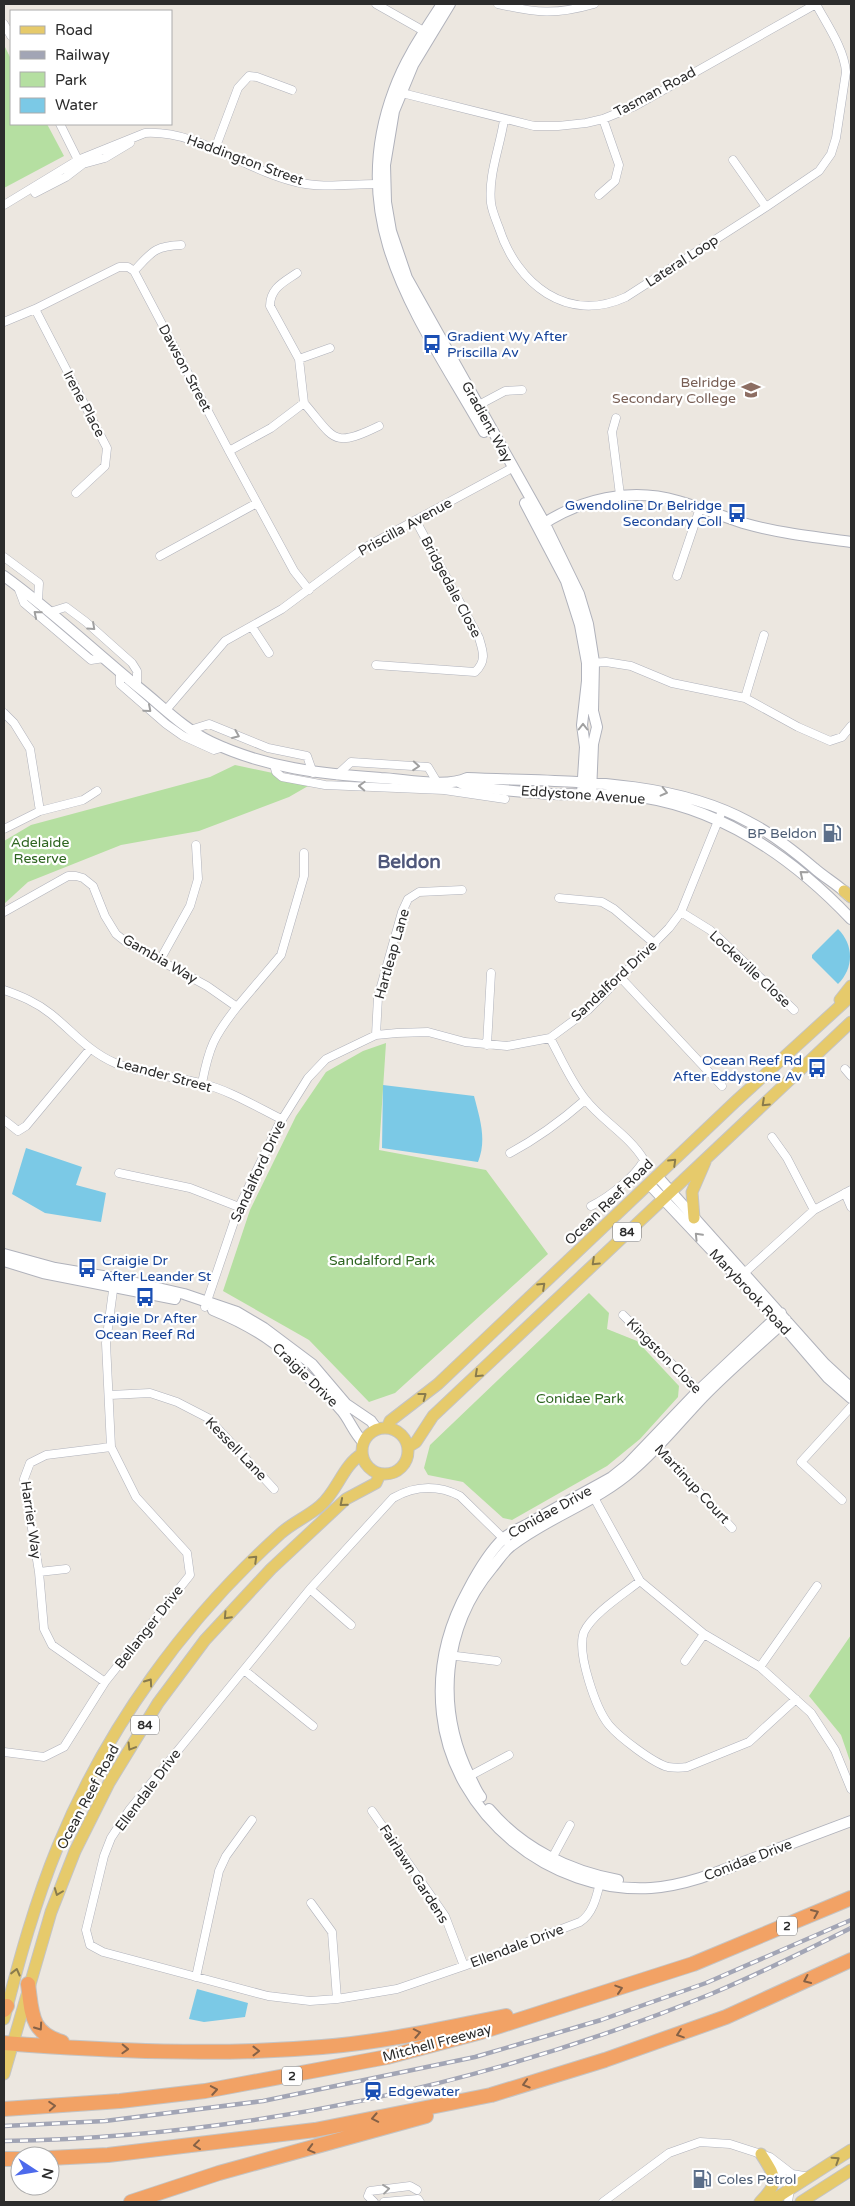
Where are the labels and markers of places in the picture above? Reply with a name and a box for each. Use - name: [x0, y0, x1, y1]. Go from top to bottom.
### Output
- place label: Gradient Wy After Priscilla Av: [447, 328, 568, 361]
- bus stop icon: Gradient Wy After Priscilla Av: [421, 333, 443, 355]
- place label: Belridge Secondary College: [612, 374, 736, 407]
- school or university icon: Belridge Secondary College: [740, 379, 762, 401]
- place label: Gwendoline Dr Belridge Secondary Coll: [565, 497, 722, 530]
- bus stop icon: Gwendoline Dr Belridge Secondary Coll: [726, 502, 748, 524]
- fuel station icon: BP Beldon: [821, 822, 843, 844]
- place label: BP Beldon: [747, 825, 817, 842]
- place label: Ocean Reef Rd After Eddystone Av: [673, 1052, 803, 1085]
- bus stop icon: Ocean Reef Rd After Eddystone Av: [806, 1057, 828, 1079]
- place label: Craigie Dr After Leander St: [102, 1252, 212, 1285]
- bus stop icon: Craigie Dr After Leander St: [76, 1257, 98, 1279]
- bus stop icon: Craigie Dr After Ocean Reef Rd: [134, 1286, 156, 1308]
- place label: Craigie Dr After Ocean Reef Rd: [93, 1310, 197, 1343]
- station icon: Edgewater: [362, 2080, 384, 2102]
- place label: Edgewater: [388, 2083, 460, 2100]
- fuel station icon: Coles Petrol: [691, 2168, 713, 2190]
- place label: Coles Petrol: [717, 2171, 796, 2188]

